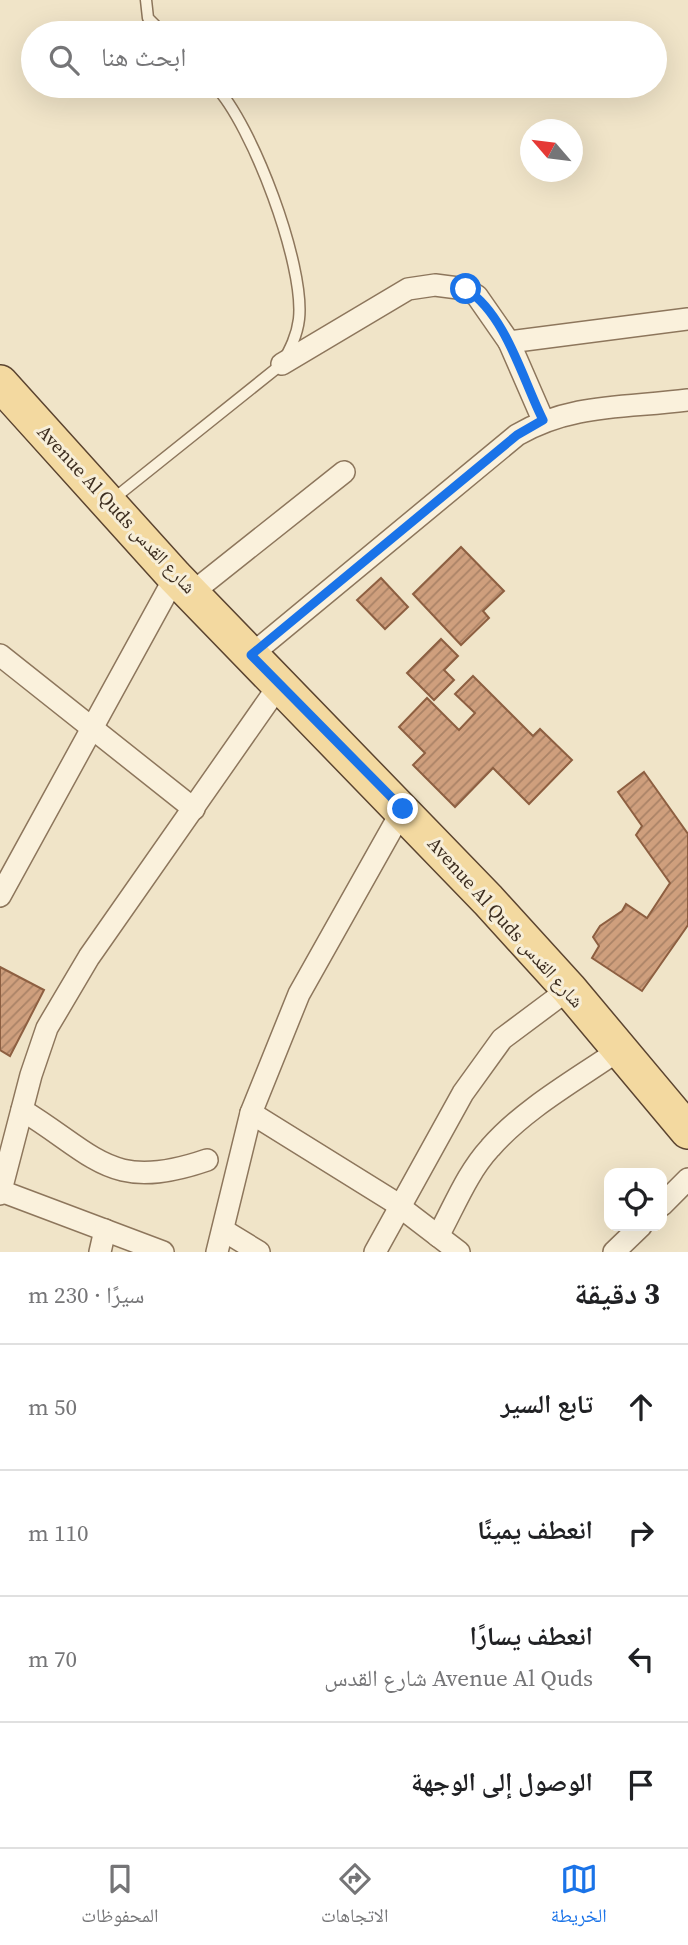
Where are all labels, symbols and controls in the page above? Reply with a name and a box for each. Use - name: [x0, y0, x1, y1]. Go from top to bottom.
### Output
- search box: [21, 21, 667, 98]
- text: ابحث هنا: [101, 39, 186, 75]
- icon: search: [45, 41, 83, 79]
- north arrow: [520, 119, 583, 182]
- route start: [450, 273, 481, 304]
- street label: Avenue Al Quds شارع القدس: [32, 419, 202, 599]
- route end: [387, 793, 418, 824]
- street label: Avenue Al Quds شارع القدس: [422, 831, 590, 1013]
- map controls: [604, 1168, 667, 1231]
- button: locate: [604, 1168, 667, 1231]
- text: 3 دقيقة: [574, 1273, 660, 1314]
- text: سيرًا · 230 m: [28, 1279, 144, 1311]
- text: تابع السير: [501, 1386, 593, 1422]
- icon: ahead: [622, 1388, 660, 1426]
- text: 50 m: [28, 1391, 77, 1423]
- text: انعطف يمينًا: [477, 1512, 593, 1548]
- icon: right: [622, 1514, 660, 1552]
- text: 110 m: [28, 1517, 89, 1549]
- text: انعطف يسارًا: [470, 1618, 593, 1654]
- icon: left: [622, 1640, 660, 1678]
- text: 70 m: [28, 1643, 77, 1675]
- text: Avenue Al Quds شارع القدس: [324, 1662, 593, 1694]
- text: الوصول إلى الوجهة: [411, 1764, 593, 1800]
- icon: arrive: [622, 1766, 660, 1804]
- tab: المحفوظات: [81, 1860, 159, 1934]
- tab: الاتجاهات: [321, 1860, 388, 1934]
- tab: الخريطة: [551, 1860, 607, 1934]

